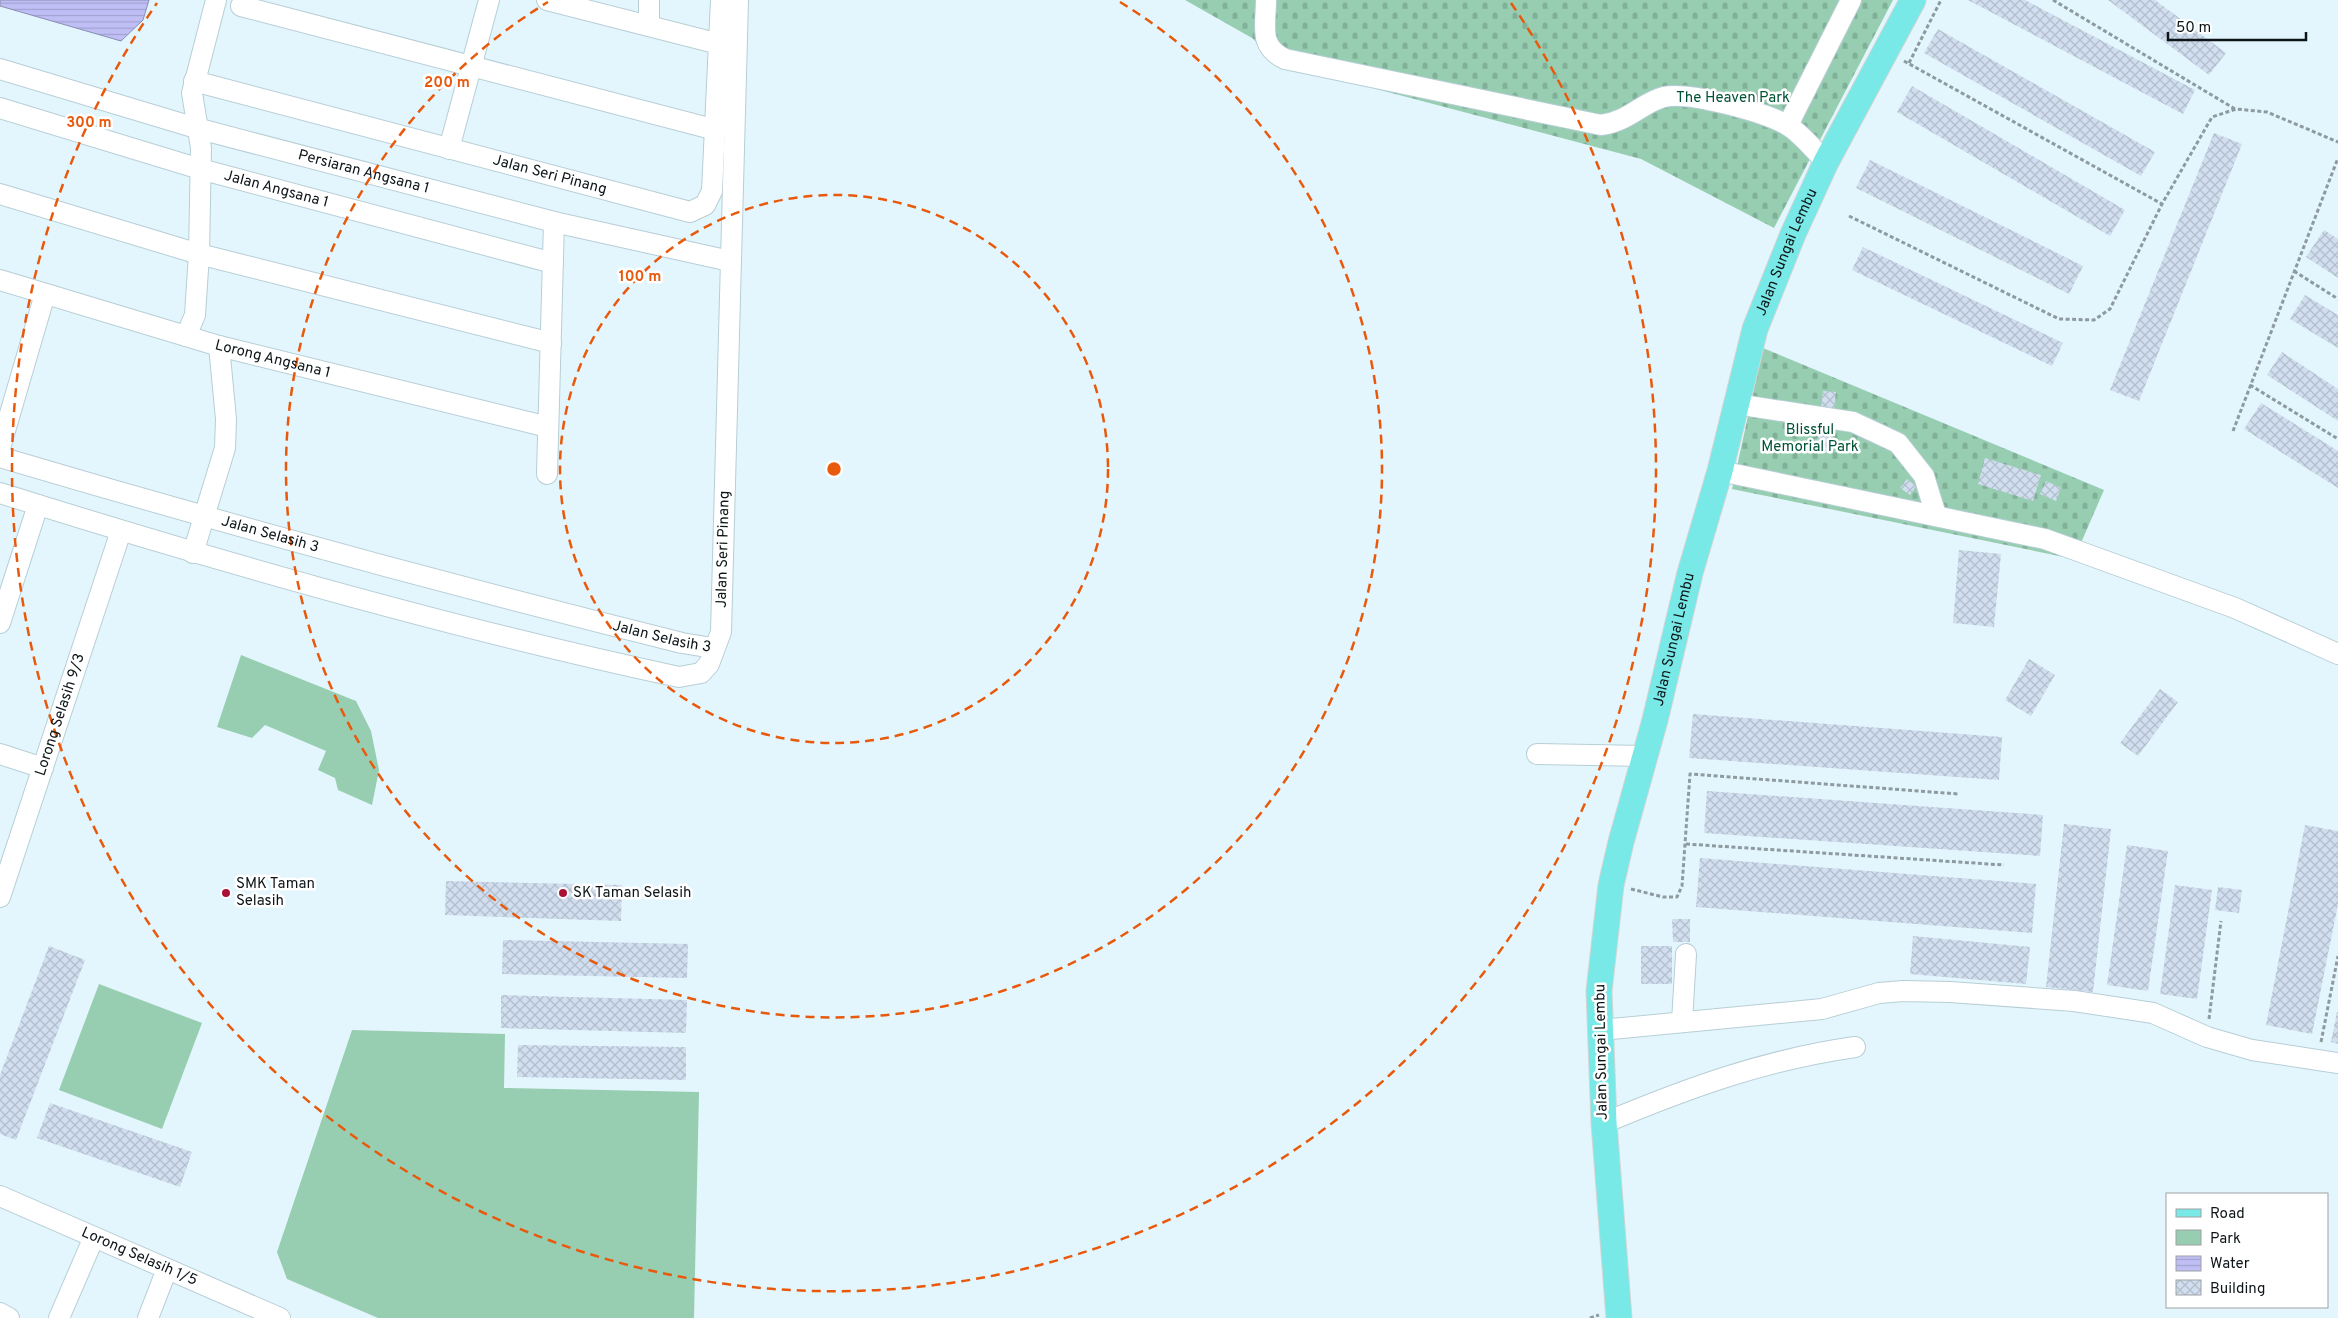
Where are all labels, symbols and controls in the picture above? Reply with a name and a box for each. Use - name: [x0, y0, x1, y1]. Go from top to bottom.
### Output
- scale bar: [2168, 10, 2306, 42]
- text: 50 m: [2176, 19, 2211, 38]
- text: 200 m: [424, 74, 470, 93]
- park label: The Heaven Park: [1676, 89, 1790, 108]
- text: 300 m: [66, 114, 112, 133]
- street label: Persiaran Angsana 1: [296, 146, 431, 198]
- street label: Jalan Seri Pinang: [491, 151, 609, 199]
- street label: Jalan Angsana 1: [222, 166, 331, 212]
- street label: Jalan Sungai Lembu: [1752, 185, 1822, 319]
- text: 100 m: [619, 268, 661, 287]
- street label: Lorong Angsana 1: [213, 336, 332, 383]
- park label: Blissful Memorial Park: [1761, 421, 1859, 457]
- centre of rings: [825, 460, 843, 478]
- street label: Jalan Seri Pinang: [712, 491, 734, 608]
- street label: Jalan Selasih 3: [219, 512, 321, 557]
- street label: Jalan Sungai Lembu: [1649, 571, 1699, 708]
- street label: Jalan Selasih 3: [611, 616, 712, 657]
- street label: Lorong Selasih 9/3: [31, 651, 89, 778]
- place label: SMK Taman Selasih: [236, 875, 315, 911]
- place label: SK Taman Selasih: [573, 884, 691, 903]
- marker: SMK Taman Selasih: [220, 887, 232, 899]
- marker: SK Taman Selasih: [557, 887, 569, 899]
- street label: Jalan Sungai Lembu: [1591, 984, 1613, 1120]
- legend: [2166, 1193, 2328, 1308]
- text: Road: [2210, 1205, 2245, 1224]
- street label: Lorong Selasih 1/5: [78, 1223, 200, 1290]
- text: Park: [2210, 1230, 2241, 1249]
- text: Water: [2210, 1255, 2250, 1274]
- text: Building: [2210, 1280, 2265, 1299]

